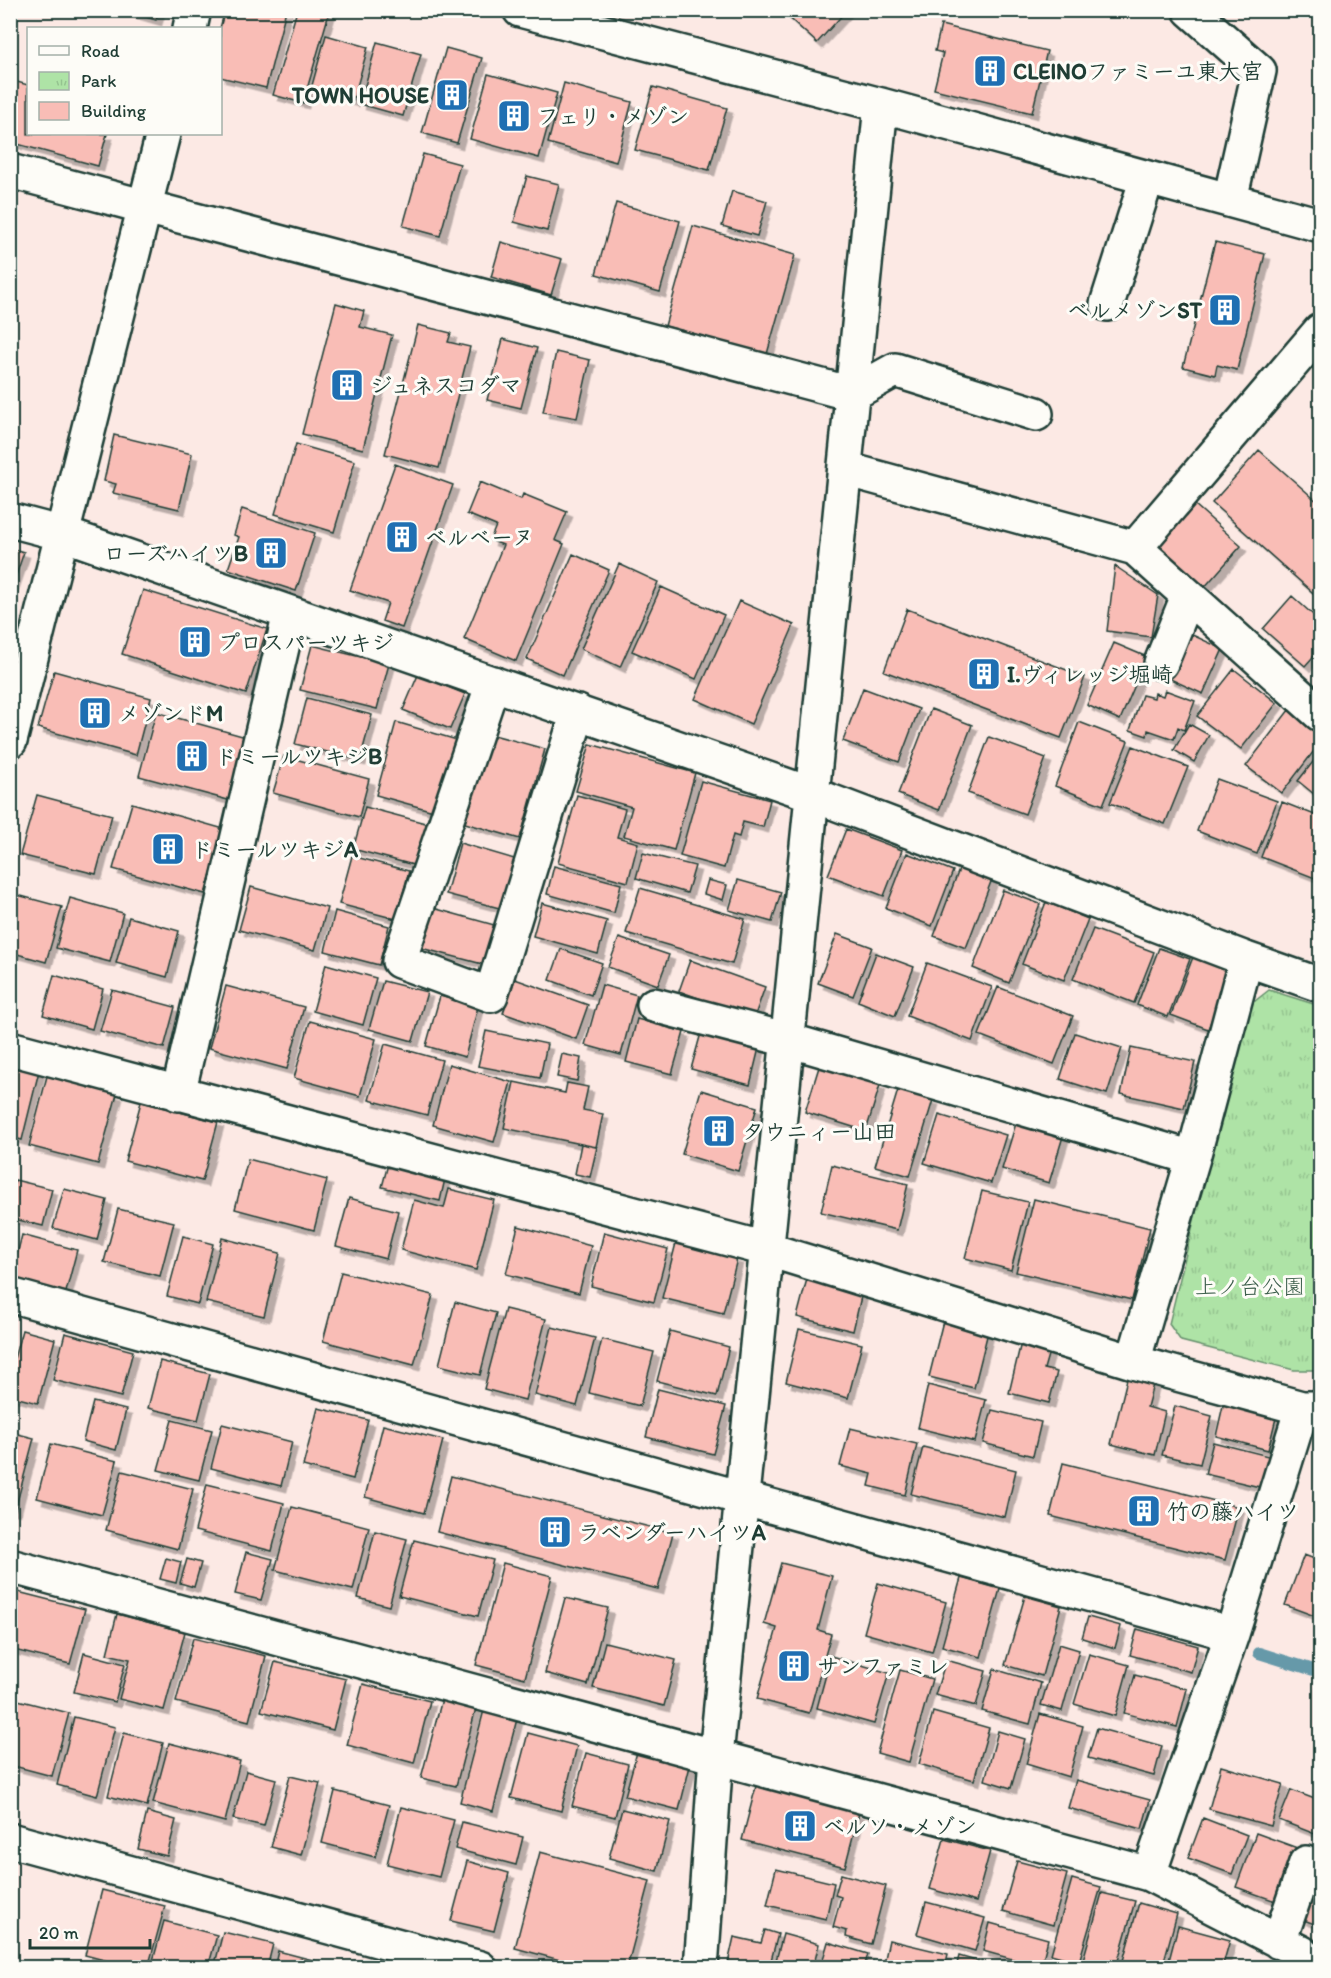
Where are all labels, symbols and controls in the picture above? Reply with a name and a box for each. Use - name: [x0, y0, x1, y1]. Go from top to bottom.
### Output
- legend: [27, 27, 222, 135]
- text: Road: [81, 40, 120, 62]
- building icon: CLEINOファミーユ東大宮: [972, 53, 1008, 89]
- place label: CLEINOファミーユ東大宮: [1013, 58, 1263, 85]
- text: Park: [81, 70, 116, 92]
- building icon: TOWN HOUSE: [434, 77, 470, 113]
- place label: TOWN HOUSE: [291, 82, 429, 109]
- building icon: フェリ・メゾン: [496, 98, 532, 134]
- text: Building: [81, 100, 147, 122]
- place label: フェリ・メゾン: [537, 103, 689, 130]
- building icon: ベルメゾンST: [1207, 292, 1243, 328]
- place label: ベルメゾンST: [1067, 297, 1203, 324]
- building icon: ジュネスコダマ: [329, 367, 365, 403]
- place label: ジュネスコダマ: [370, 372, 522, 399]
- building icon: ベルベーヌ: [384, 519, 420, 555]
- place label: ベルベーヌ: [425, 524, 534, 551]
- building icon: ローズハイツB: [253, 535, 289, 571]
- place label: ローズハイツB: [104, 540, 248, 567]
- building icon: プロスパーツキジ: [177, 624, 213, 660]
- place label: プロスパーツキジ: [218, 629, 394, 656]
- building icon: I.ヴィレッジ堀崎: [966, 656, 1002, 692]
- place label: I.ヴィレッジ堀崎: [1007, 661, 1173, 688]
- building icon: メゾンドM: [77, 695, 113, 731]
- place label: メゾンドM: [118, 700, 223, 727]
- building icon: ドミールツキジB: [174, 738, 210, 774]
- place label: ドミールツキジB: [215, 743, 382, 770]
- building icon: ドミールツキジA: [150, 831, 186, 867]
- place label: ドミールツキジA: [191, 836, 359, 863]
- building icon: タウニィー山田: [701, 1113, 737, 1149]
- place label: タウニィー山田: [742, 1118, 896, 1145]
- park label: 上ノ台公園: [1195, 1273, 1305, 1300]
- building icon: 竹の藤ハイツ: [1126, 1493, 1162, 1529]
- place label: 竹の藤ハイツ: [1167, 1498, 1299, 1525]
- building icon: ラベンダーハイツA: [537, 1514, 573, 1550]
- place label: ラベンダーハイツA: [578, 1519, 767, 1546]
- building icon: サンファミレ: [776, 1648, 812, 1684]
- place label: サンファミレ: [817, 1653, 949, 1680]
- building icon: ベルソ・メゾン: [782, 1808, 818, 1844]
- place label: ベルソ・メゾン: [823, 1813, 977, 1840]
- scale bar: [30, 1912, 150, 1950]
- text: 20 m: [39, 1922, 79, 1944]

